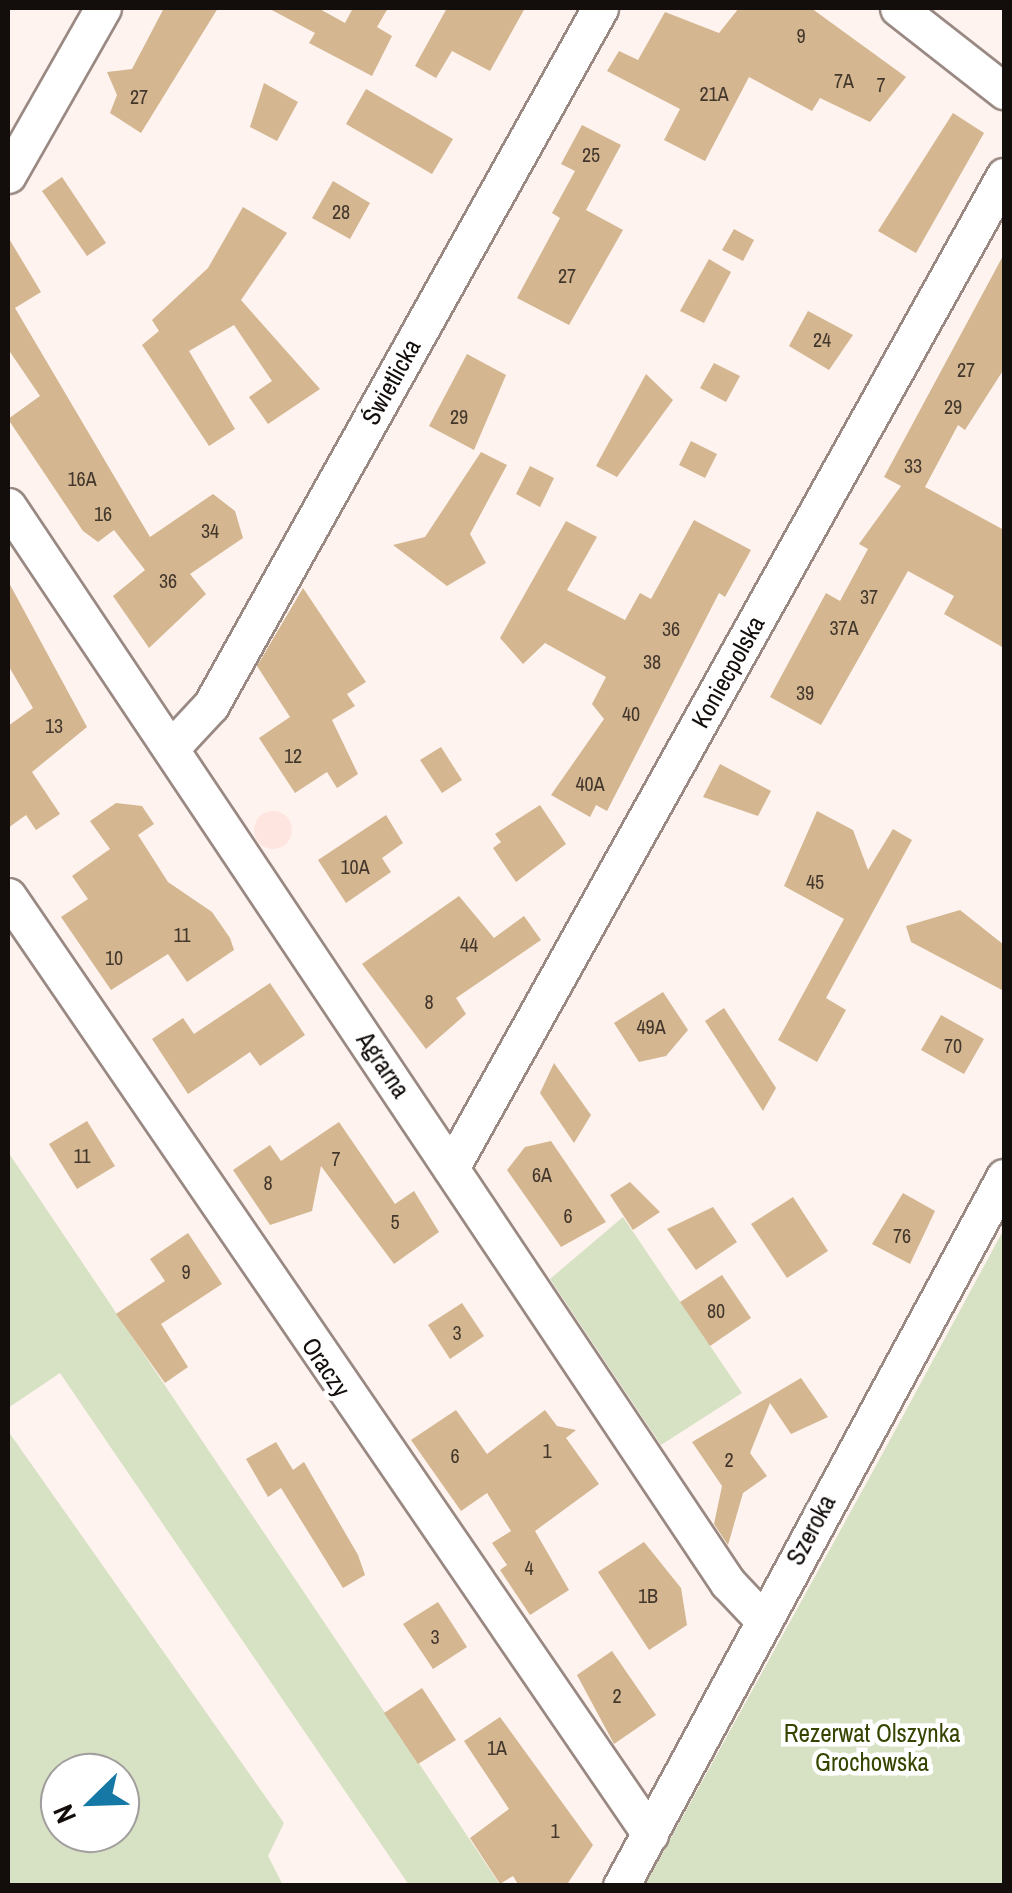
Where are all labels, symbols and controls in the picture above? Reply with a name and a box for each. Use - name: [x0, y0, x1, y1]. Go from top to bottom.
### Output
- house number: 9: [796, 23, 806, 47]
- house number: 7A: [834, 68, 854, 92]
- house number: 7: [876, 72, 886, 96]
- house number: 21A: [699, 81, 729, 105]
- house number: 27: [130, 84, 148, 108]
- house number: 25: [582, 142, 600, 166]
- house number: 28: [332, 199, 350, 223]
- house number: 27: [558, 263, 576, 287]
- house number: 24: [813, 327, 831, 351]
- street label: Świetlicka: [355, 334, 427, 430]
- house number: 27: [957, 357, 975, 381]
- house number: 29: [944, 394, 962, 418]
- house number: 29: [450, 404, 468, 428]
- house number: 33: [904, 453, 922, 477]
- house number: 16A: [67, 466, 97, 490]
- house number: 16: [94, 501, 112, 525]
- house number: 34: [201, 518, 219, 542]
- house number: 36: [159, 568, 177, 592]
- house number: 37: [860, 584, 878, 608]
- street label: Koniecpolska: [685, 611, 771, 733]
- house number: 37A: [829, 615, 859, 639]
- house number: 36: [662, 616, 680, 640]
- house number: 38: [643, 649, 661, 673]
- house number: 39: [796, 680, 814, 704]
- house number: 40: [622, 701, 640, 725]
- house number: 13: [45, 713, 63, 737]
- house number: 12: [284, 743, 302, 767]
- house number: 40A: [575, 771, 605, 795]
- house number: 10A: [340, 854, 370, 878]
- house number: 45: [806, 869, 824, 893]
- house number: 11: [173, 922, 191, 946]
- house number: 44: [460, 932, 478, 956]
- house number: 10: [105, 945, 123, 969]
- house number: 8: [424, 989, 434, 1013]
- house number: 49A: [636, 1014, 666, 1038]
- street label: Agrarna: [350, 1026, 416, 1104]
- house number: 70: [944, 1033, 962, 1057]
- house number: 11: [73, 1143, 91, 1167]
- house number: 7: [331, 1146, 341, 1170]
- house number: 6A: [532, 1162, 552, 1186]
- house number: 8: [263, 1170, 273, 1194]
- house number: 6: [563, 1203, 573, 1227]
- house number: 5: [390, 1209, 400, 1233]
- house number: 76: [893, 1223, 911, 1247]
- house number: 9: [181, 1259, 191, 1283]
- house number: 80: [707, 1298, 725, 1322]
- house number: 3: [452, 1320, 462, 1344]
- street label: Oraczy: [295, 1332, 357, 1402]
- house number: 1: [542, 1438, 552, 1462]
- house number: 6: [450, 1443, 460, 1467]
- house number: 2: [724, 1447, 734, 1471]
- street label: Szeroka: [780, 1490, 842, 1570]
- house number: 4: [524, 1555, 534, 1579]
- house number: 1B: [638, 1583, 658, 1607]
- house number: 3: [430, 1624, 440, 1648]
- house number: 2: [612, 1683, 622, 1707]
- park label: Rezerwat Olszynka Grochowska: [784, 1719, 960, 1778]
- house number: 1A: [487, 1735, 507, 1759]
- north arrow: [40, 1753, 140, 1853]
- text: N: [44, 1799, 85, 1829]
- house number: 1: [550, 1818, 560, 1842]

